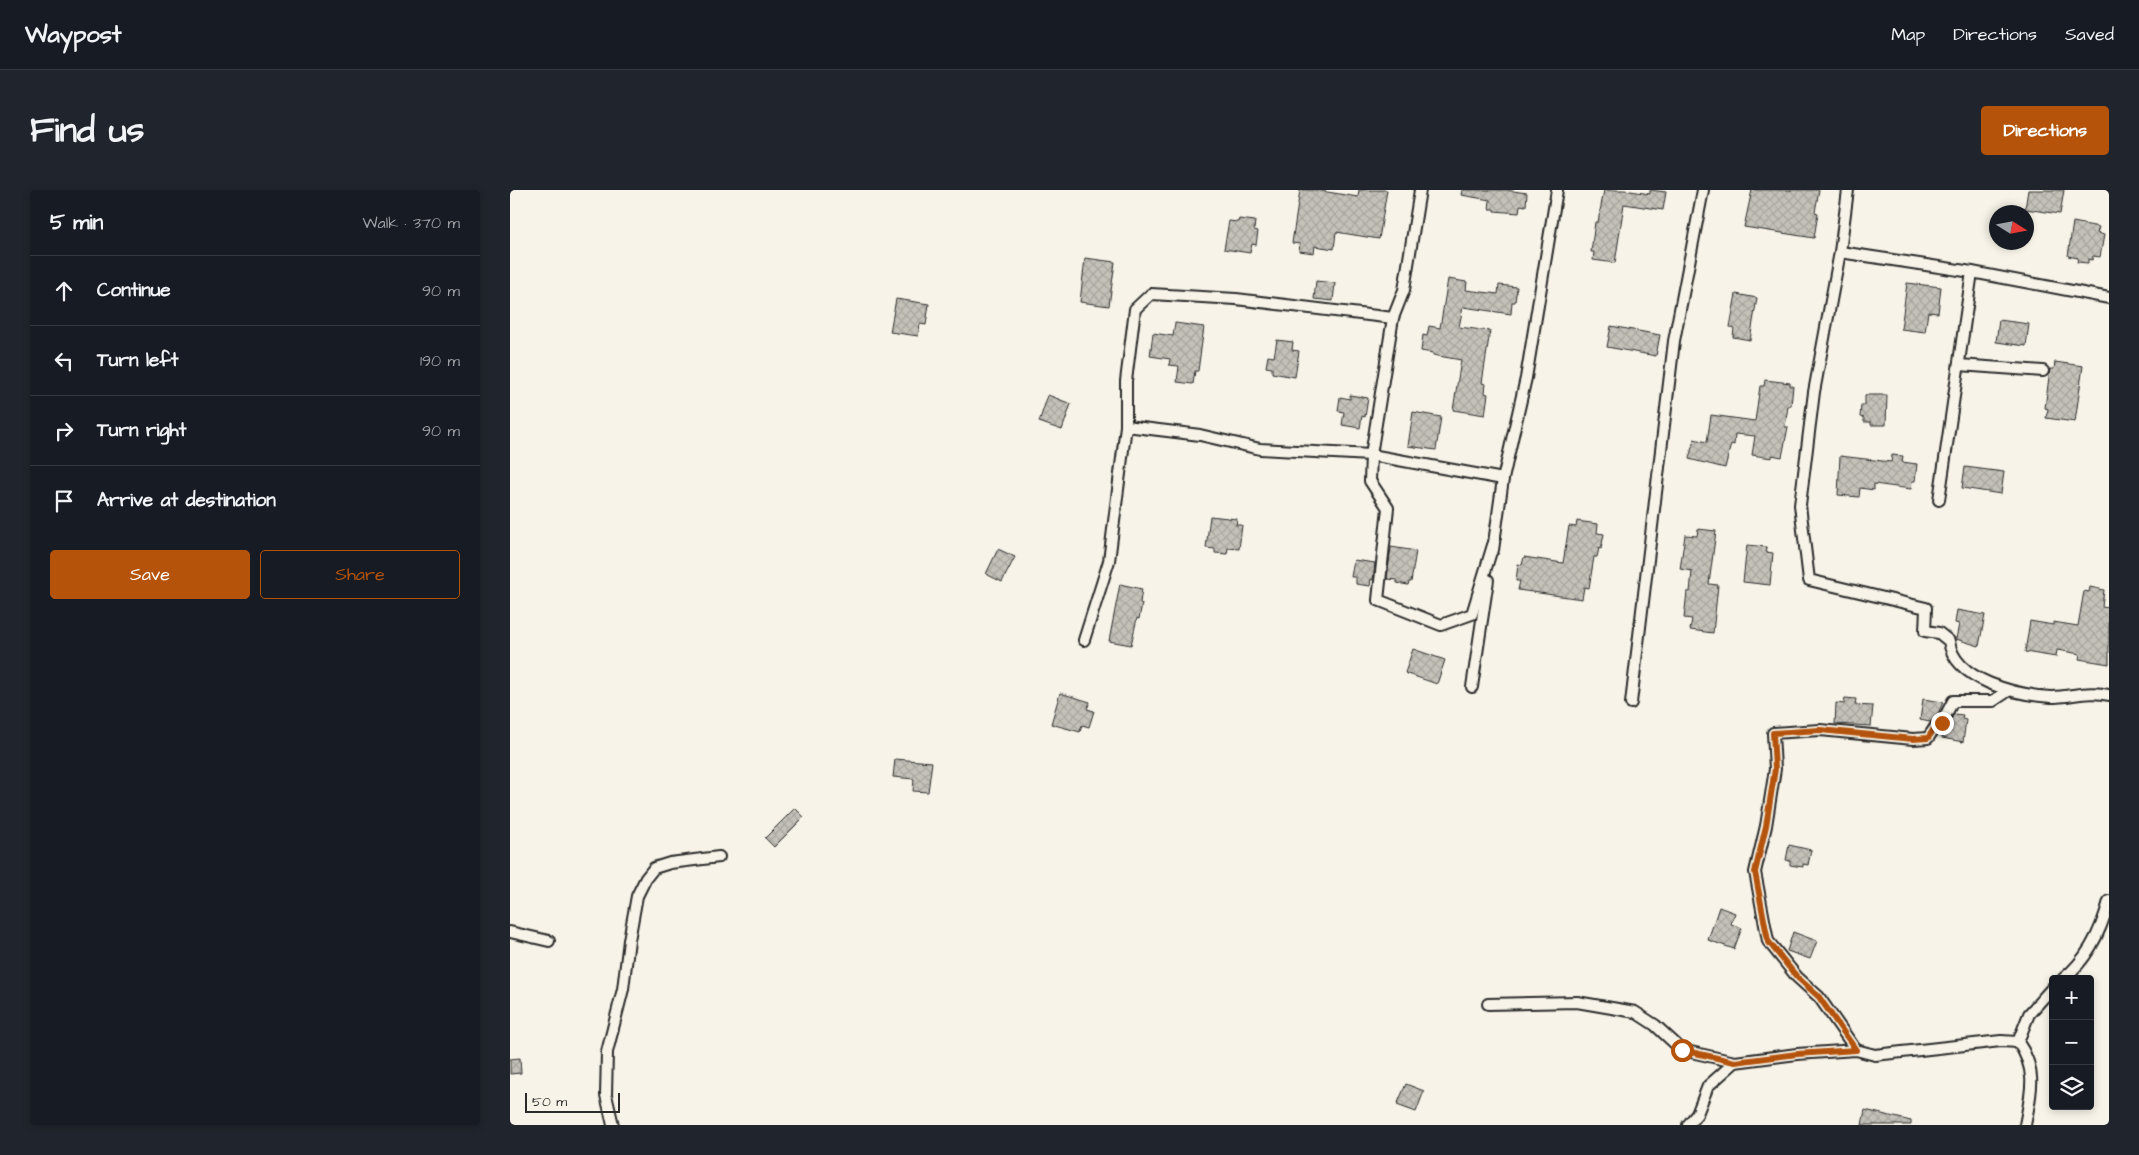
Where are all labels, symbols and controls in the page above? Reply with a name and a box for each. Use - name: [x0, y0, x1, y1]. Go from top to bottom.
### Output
- text: Waypost: [25, 18, 122, 52]
- text: Map: [1891, 22, 1925, 47]
- text: Directions: [1953, 22, 2037, 47]
- text: Saved: [2065, 22, 2114, 47]
- text: Find us: [30, 106, 144, 155]
- button: Directions: [1981, 106, 2109, 155]
- north arrow: [1989, 205, 2034, 250]
- text: 5 min: [50, 208, 103, 237]
- text: Walk · 370 m: [362, 212, 460, 234]
- icon: ahead: [50, 277, 78, 305]
- text: Continue: [97, 277, 171, 304]
- text: 90 m: [422, 280, 460, 302]
- icon: left: [50, 347, 78, 375]
- text: Turn left: [97, 347, 178, 374]
- text: 190 m: [420, 350, 460, 372]
- icon: right: [50, 417, 78, 445]
- text: Turn right: [97, 417, 186, 444]
- text: 90 m: [422, 420, 460, 442]
- icon: arrive: [50, 487, 78, 515]
- text: Arrive at destination: [97, 487, 276, 514]
- button: Save: [50, 550, 250, 599]
- button: Share: [260, 550, 460, 599]
- route end: [1931, 712, 1954, 735]
- map controls: [2049, 975, 2094, 1110]
- button: +: [2049, 975, 2094, 1020]
- button: −: [2049, 1020, 2094, 1065]
- route start: [1671, 1039, 1694, 1062]
- button: layers: [2049, 1065, 2094, 1110]
- scale bar: [525, 1090, 620, 1113]
- text: 50 m: [532, 1092, 567, 1112]

